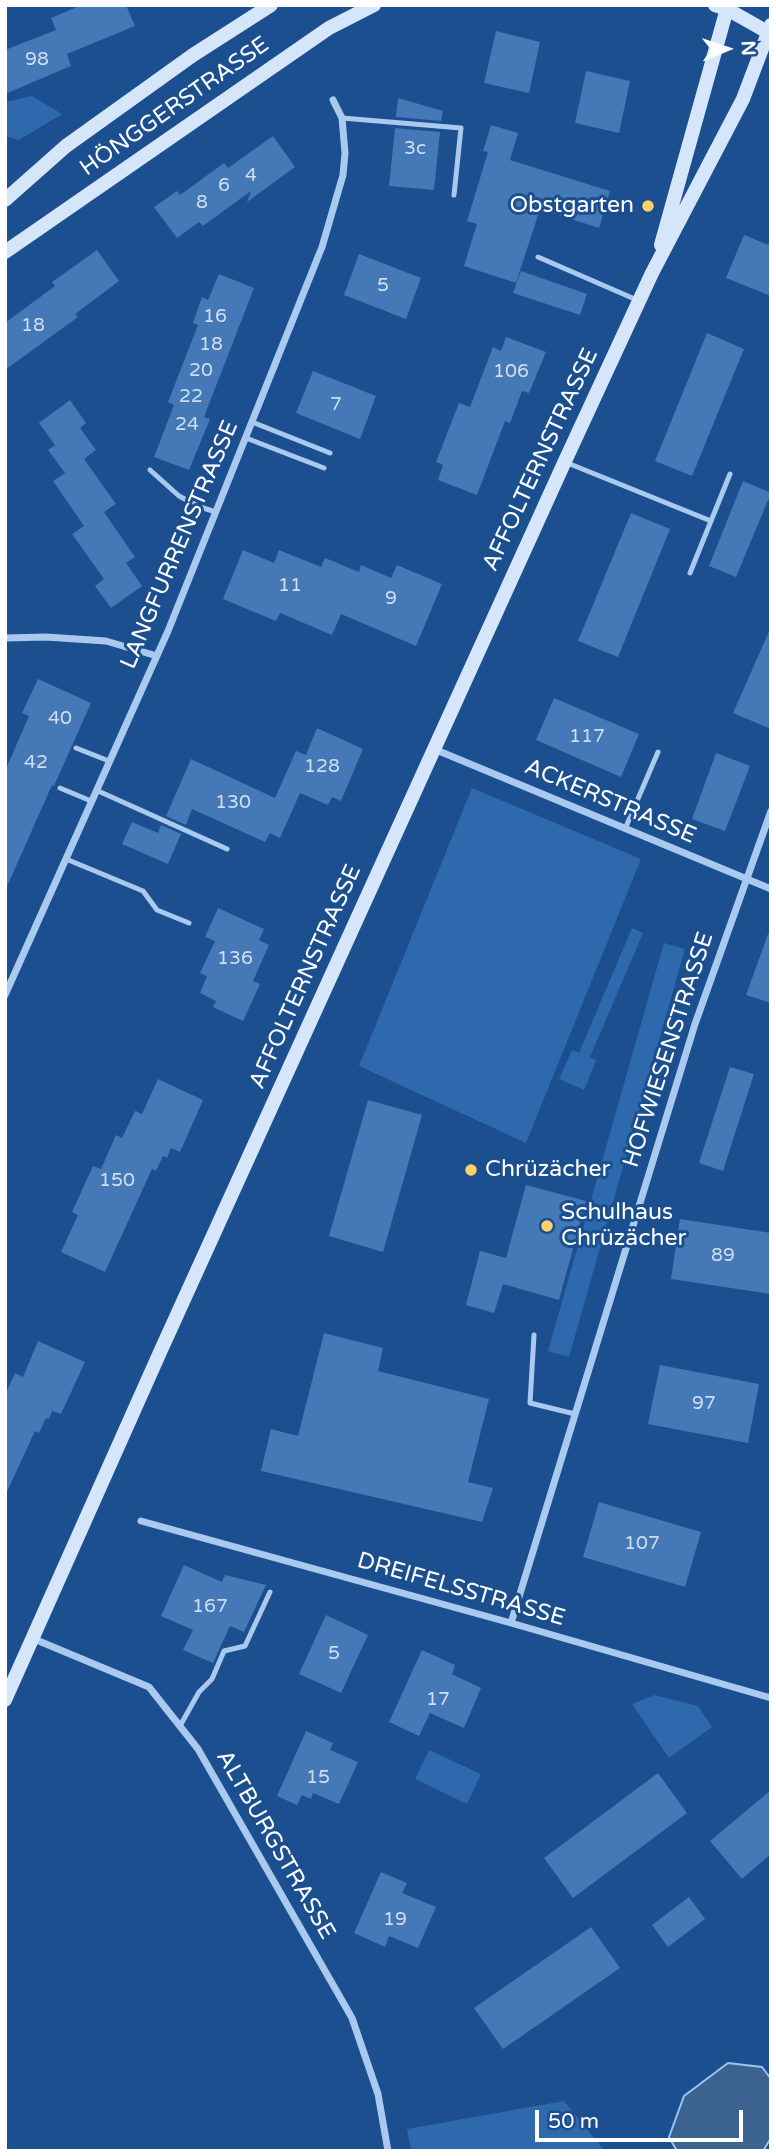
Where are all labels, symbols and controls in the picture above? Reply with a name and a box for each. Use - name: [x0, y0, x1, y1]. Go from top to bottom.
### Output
- north arrow: [692, 14, 762, 84]
- street label: HÖNGGERSTRASSE: [75, 31, 275, 183]
- text: N: [737, 40, 759, 56]
- house number: 98: [25, 49, 49, 71]
- house number: 3c: [404, 138, 426, 160]
- house number: 4: [245, 165, 257, 187]
- house number: 6: [218, 175, 230, 197]
- house number: 8: [196, 192, 208, 214]
- place label: Obstgarten: [510, 192, 634, 220]
- marker: Obstgarten: [640, 198, 656, 214]
- house number: 5: [377, 275, 389, 297]
- house number: 16: [203, 306, 227, 328]
- house number: 18: [21, 315, 45, 337]
- house number: 18: [199, 334, 223, 356]
- street label: AFFOLTERNSTRASSE: [477, 344, 605, 576]
- house number: 20: [189, 360, 213, 382]
- house number: 106: [493, 361, 529, 383]
- house number: 22: [179, 386, 203, 408]
- house number: 7: [330, 394, 342, 416]
- house number: 24: [175, 414, 199, 436]
- street label: LANGFURRENSTRASSE: [115, 417, 245, 673]
- house number: 11: [278, 575, 302, 597]
- house number: 9: [385, 588, 397, 610]
- house number: 40: [48, 708, 72, 730]
- house number: 117: [569, 726, 605, 748]
- house number: 42: [24, 752, 48, 774]
- street label: ACKERSTRASSE: [520, 754, 700, 850]
- house number: 128: [304, 756, 340, 778]
- house number: 130: [215, 792, 251, 814]
- street label: AFFOLTERNSTRASSE: [244, 861, 368, 1093]
- street label: HOFWIESENSTRASSE: [618, 929, 720, 1171]
- house number: 136: [217, 948, 253, 970]
- place label: Chrüzächer: [485, 1156, 610, 1184]
- marker: Chrüzächer: [463, 1162, 479, 1178]
- house number: 150: [99, 1170, 135, 1192]
- place label: Schulhaus Chrüzächer: [561, 1199, 686, 1253]
- marker: Schulhaus Chrüzächer: [539, 1218, 555, 1234]
- house number: 89: [711, 1245, 735, 1267]
- house number: 97: [692, 1393, 716, 1415]
- house number: 107: [624, 1533, 660, 1555]
- street label: DREIFELSSTRASSE: [354, 1547, 568, 1633]
- house number: 167: [192, 1596, 228, 1618]
- house number: 5: [328, 1643, 340, 1665]
- house number: 17: [426, 1689, 450, 1711]
- street label: ALTBURGSTRASSE: [210, 1746, 340, 1944]
- house number: 15: [306, 1767, 330, 1789]
- house number: 19: [383, 1909, 407, 1931]
- scale bar: [538, 2096, 746, 2140]
- text: 50 m: [548, 2109, 599, 2134]

